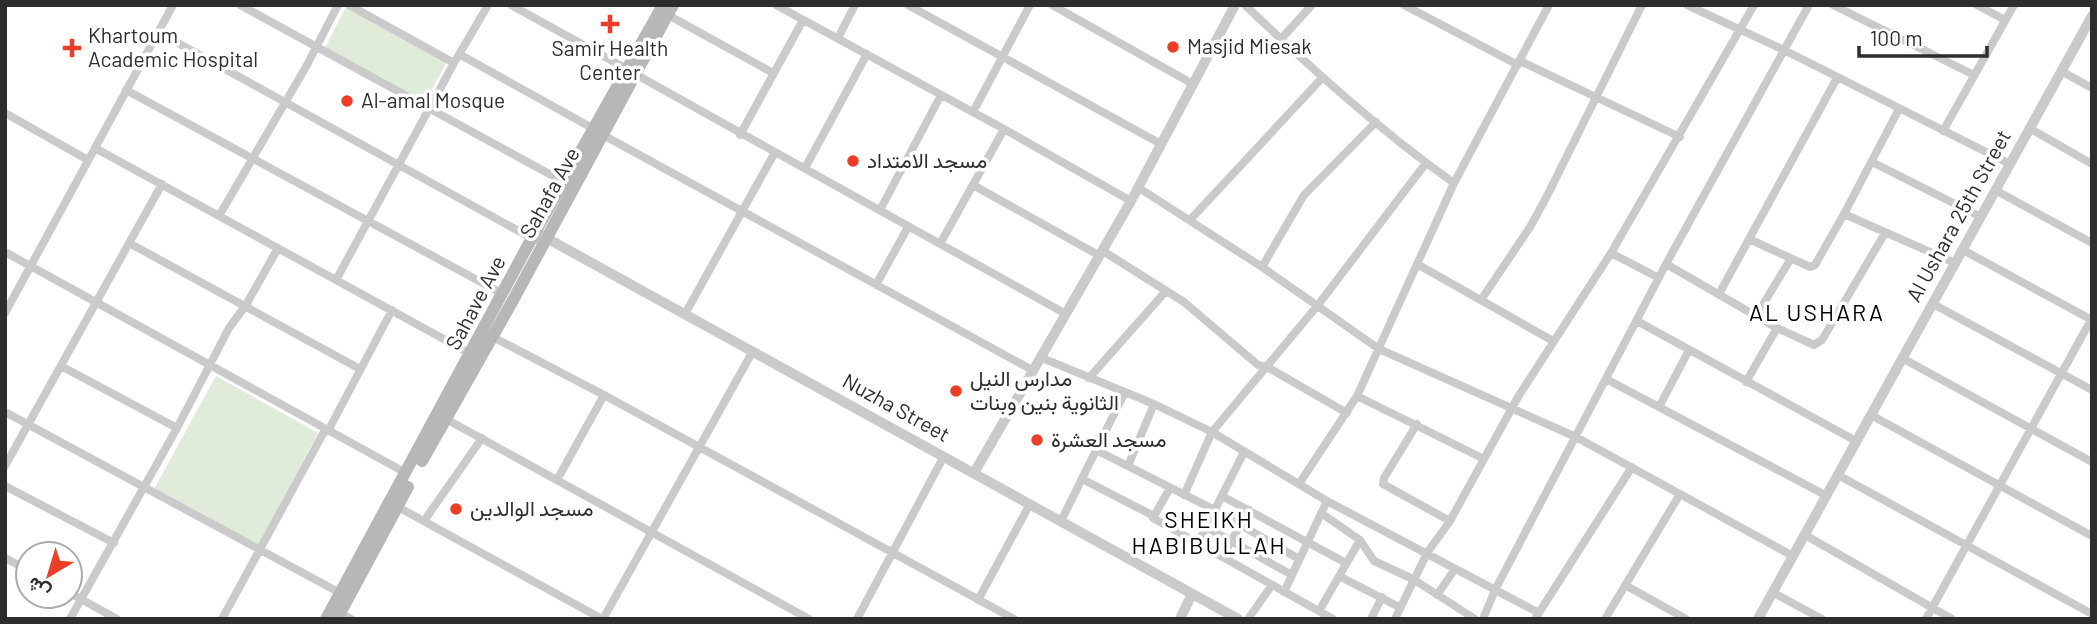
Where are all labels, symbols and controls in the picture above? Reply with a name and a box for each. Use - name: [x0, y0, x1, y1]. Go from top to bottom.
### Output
- marker: Samir Health Center: [600, 14, 620, 34]
- scale bar: [1859, 14, 1987, 58]
- place label: Khartoum Academic Hospital: [88, 22, 258, 71]
- text: 100 m: [1870, 25, 1923, 50]
- place label: Masjid Miesak: [1187, 33, 1312, 58]
- place label: Samir Health Center: [552, 35, 668, 84]
- marker: Khartoum Academic Hospital: [62, 38, 82, 58]
- marker: Masjid Miesak: [1165, 39, 1181, 55]
- place label: Al-amal Mosque: [361, 87, 505, 112]
- marker: Al-amal Mosque: [339, 93, 355, 109]
- street label: Al Ushara 25th Street: [1900, 125, 2015, 306]
- street label: Sahafa Ave: [514, 143, 584, 242]
- place label: مسجد الامتداد: [867, 147, 987, 173]
- marker: مسجد الامتداد: [845, 153, 861, 169]
- street label: Sahave Ave: [439, 251, 510, 354]
- district label: AL USHARA: [1749, 298, 1885, 326]
- place label: مدارس النيل الثانوية بنين وبنات: [970, 365, 1119, 416]
- street label: Nuzha Street: [839, 367, 955, 446]
- marker: مدارس النيل الثانوية بنين وبنات: [948, 383, 964, 399]
- place label: مسجد العشرة: [1051, 426, 1167, 453]
- marker: مسجد العشرة: [1029, 432, 1045, 448]
- place label: مسجد الوالدين: [470, 495, 593, 522]
- marker: مسجد الوالدين: [448, 501, 464, 517]
- district label: SHEIKH HABIBULLAH: [1132, 505, 1286, 559]
- north arrow: [14, 540, 84, 610]
- text: ش: [22, 572, 55, 605]

